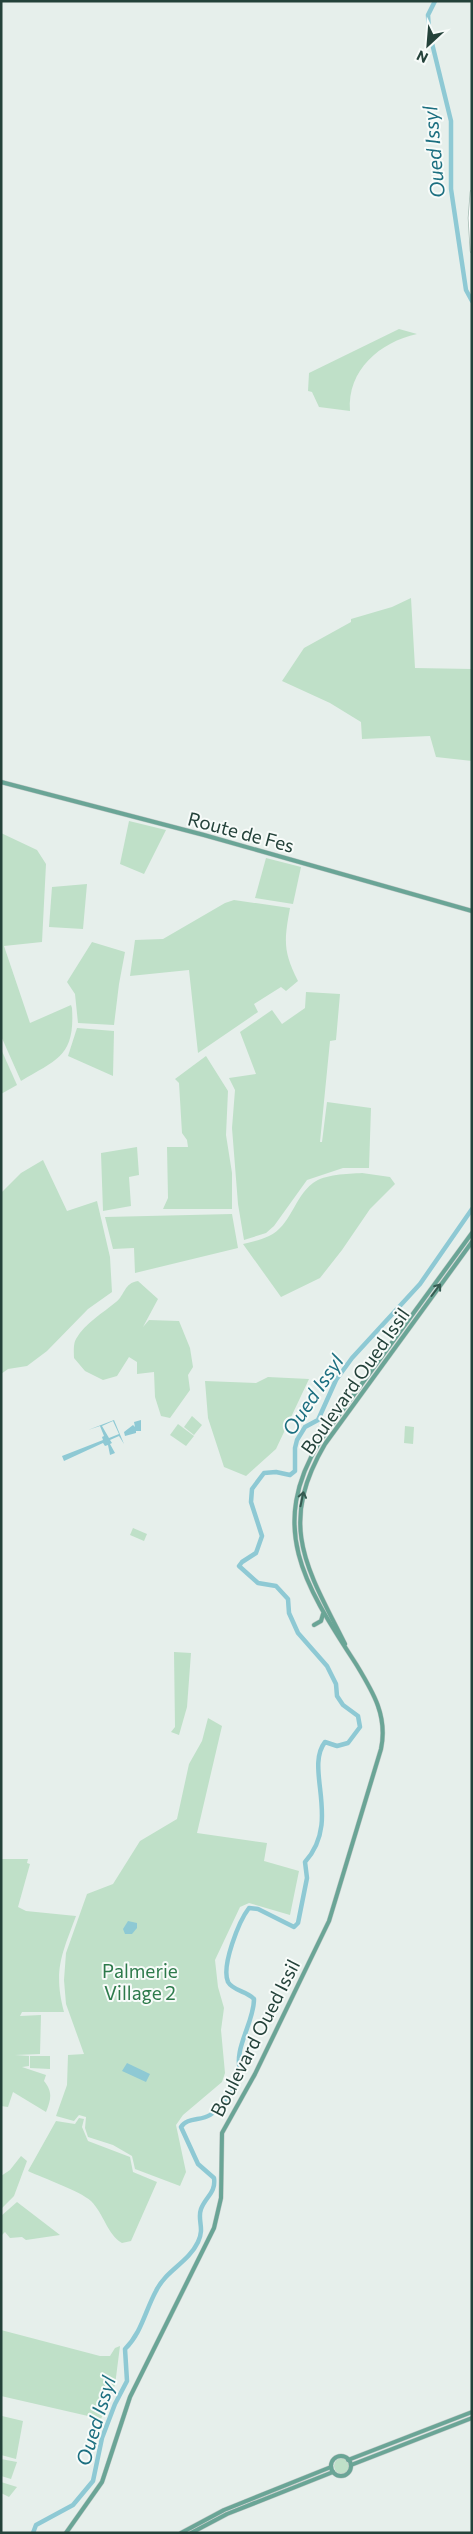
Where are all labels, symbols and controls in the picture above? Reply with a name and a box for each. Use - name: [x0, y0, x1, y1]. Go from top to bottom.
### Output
- north arrow: [403, 20, 453, 70]
- text: N: [414, 47, 431, 67]
- water label: Oued Issyl: [417, 104, 449, 199]
- street label: Route de Fes: [185, 806, 297, 857]
- one-way arrow: [430, 1284, 441, 1297]
- street label: Boulevard Oued Issil: [295, 1303, 414, 1458]
- water label: Oued Issyl: [276, 1349, 348, 1439]
- one-way arrow: [298, 1492, 307, 1508]
- street label: Boulevard Oued Issil: [205, 1955, 304, 2120]
- park label: Palmerie Village 2: [102, 1959, 178, 2004]
- water label: Oued Issyl: [70, 2372, 120, 2468]

